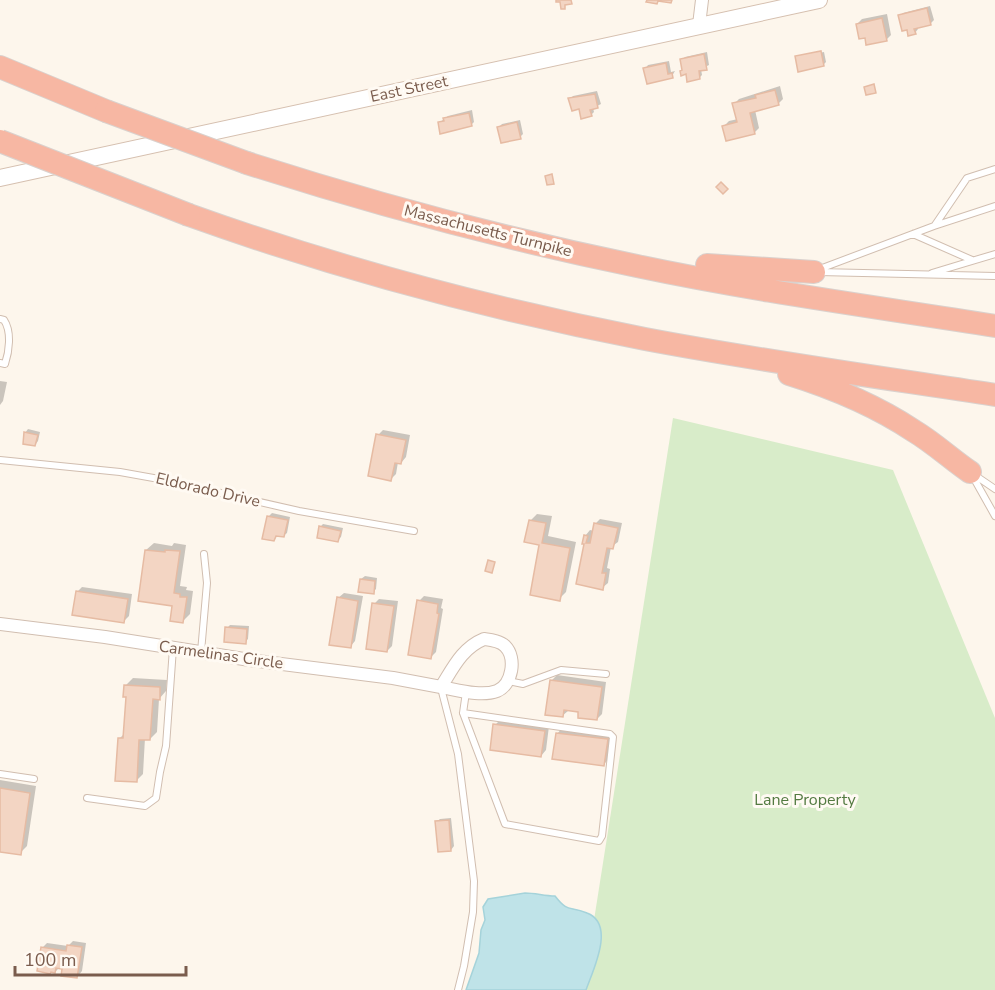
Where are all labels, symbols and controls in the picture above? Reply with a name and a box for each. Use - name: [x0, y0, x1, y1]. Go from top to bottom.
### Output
- street label: East Street: [368, 70, 450, 108]
- street label: Massachusetts Turnpike: [402, 200, 574, 262]
- street label: Eldorado Drive: [154, 467, 262, 513]
- street label: Carmelinas Circle: [157, 635, 285, 675]
- park label: Lane Property: [754, 789, 856, 811]
- scale bar: [15, 939, 186, 977]
- text: 100 m: [24, 948, 76, 972]

